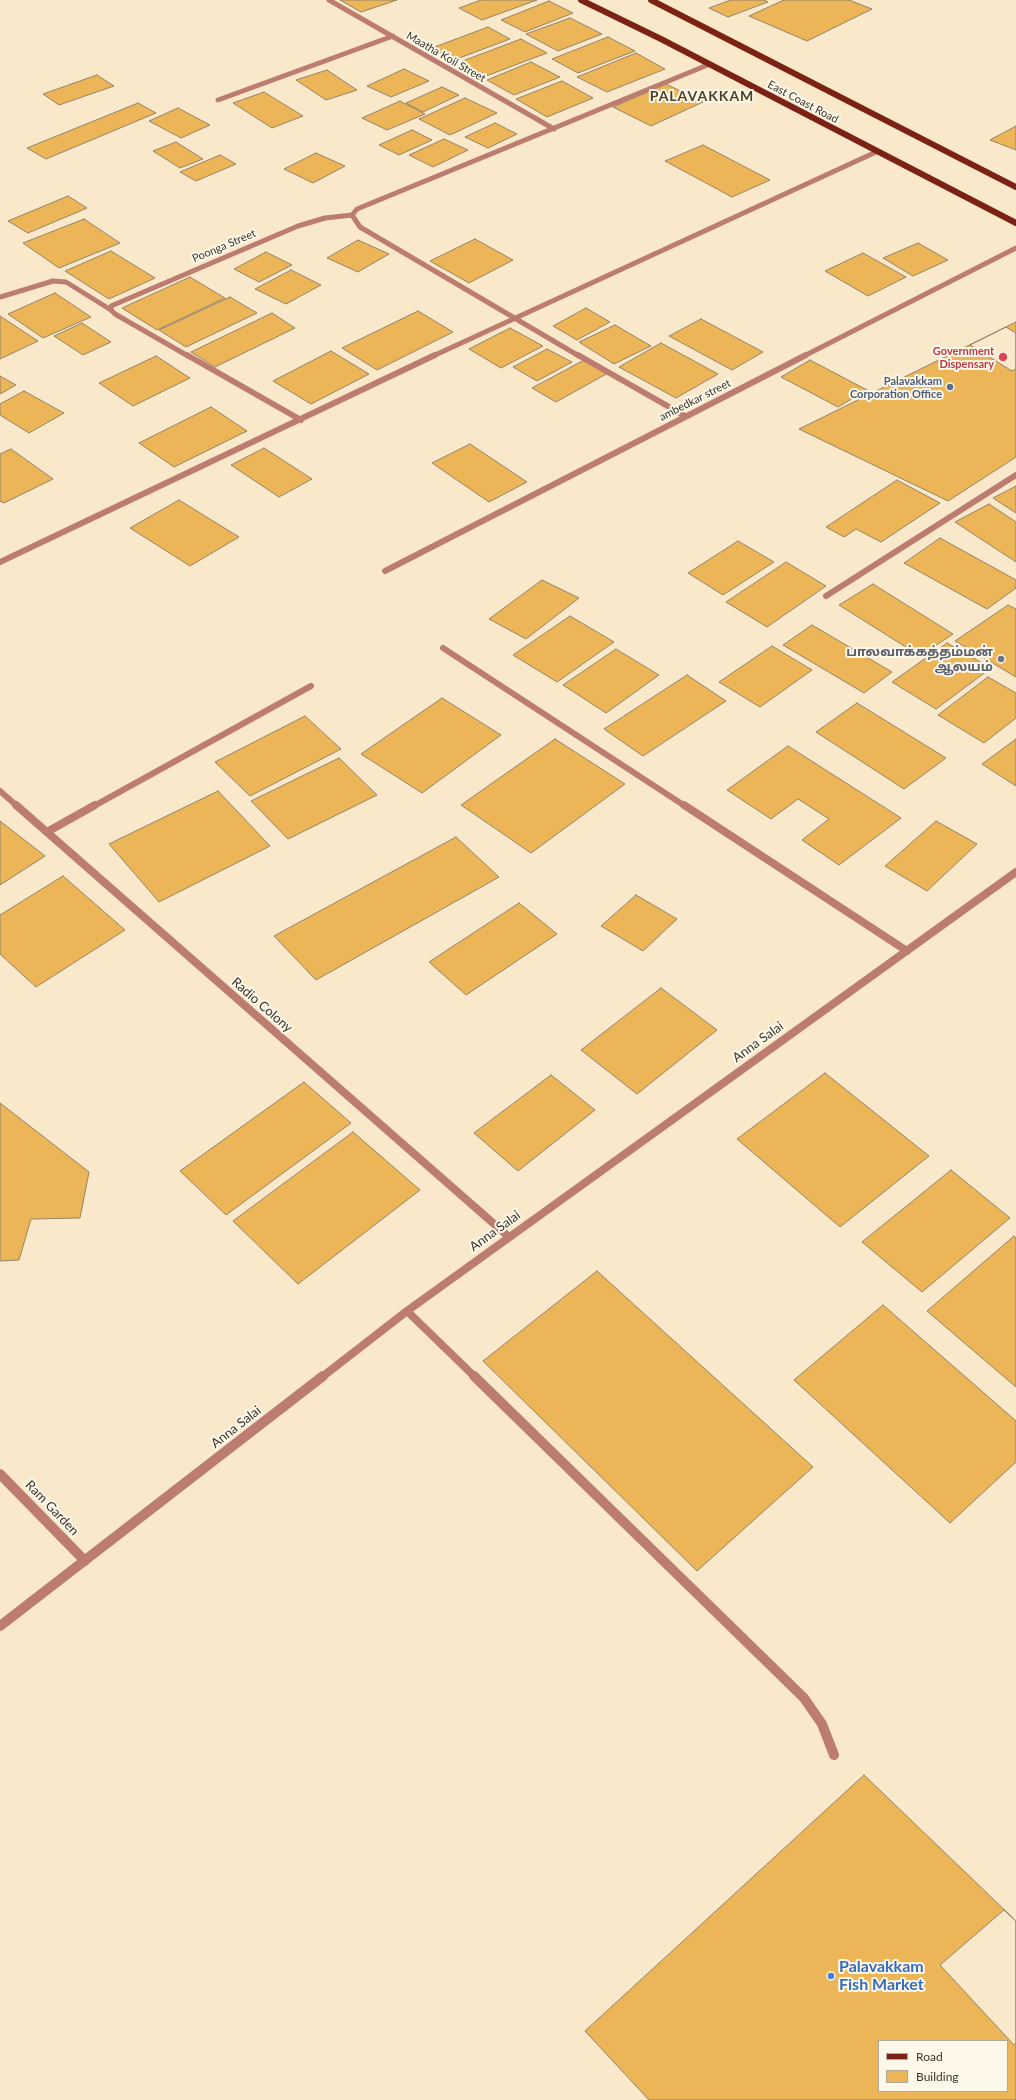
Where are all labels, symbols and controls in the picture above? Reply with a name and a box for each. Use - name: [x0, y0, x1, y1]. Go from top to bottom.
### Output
- street label: Maatha Koil Street: [404, 29, 488, 85]
- street label: East Coast Road: [765, 78, 841, 126]
- district label: PALAVAKKAM: [650, 88, 754, 104]
- street label: Poonga Street: [190, 227, 258, 265]
- place label: Government Dispensary: [933, 344, 994, 370]
- marker: Government Dispensary: [997, 351, 1009, 363]
- place label: Palavakkam Corporation Office: [850, 374, 942, 400]
- street label: ambedkar street: [657, 376, 733, 424]
- marker: Palavakkam Corporation Office: [945, 382, 955, 392]
- place label: பாலவாக்கத்தம்மன் ஆலயம்: [846, 644, 993, 675]
- marker: பாலவாக்கத்தம்மன் ஆலயம்: [996, 654, 1006, 664]
- street label: Radio Colony: [228, 974, 296, 1036]
- street label: Anna Salai: [729, 1018, 787, 1066]
- street label: Anna Salai: [466, 1207, 524, 1255]
- street label: Anna Salai: [208, 1403, 264, 1451]
- street label: Ram Garden: [22, 1477, 82, 1539]
- place label: Palavakkam Fish Market: [839, 1957, 924, 1995]
- marker: Palavakkam Fish Market: [826, 1971, 836, 1981]
- legend: [878, 2040, 1008, 2092]
- text: Road: [916, 2049, 943, 2064]
- text: Building: [916, 2069, 959, 2084]

